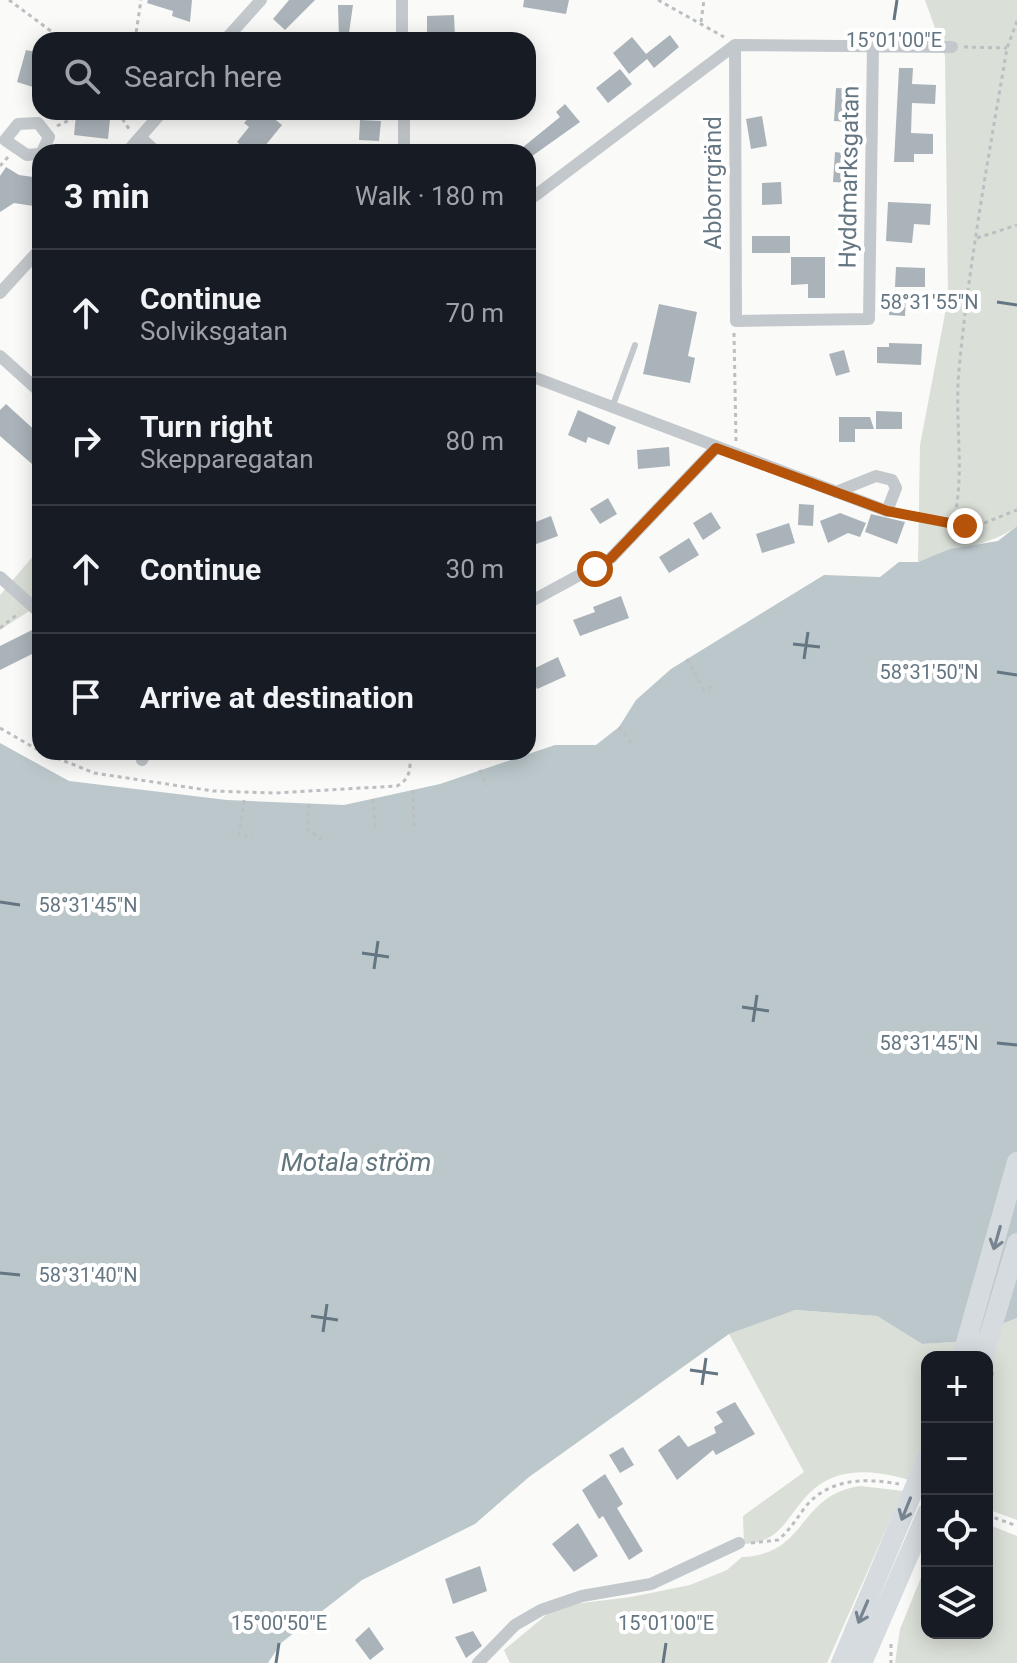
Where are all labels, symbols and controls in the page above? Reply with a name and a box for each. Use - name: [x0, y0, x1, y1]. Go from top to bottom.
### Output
- text: 15°01'00"E: [846, 28, 942, 52]
- search box: [32, 32, 536, 120]
- icon: search: [60, 54, 104, 98]
- text: Search here: [124, 59, 282, 94]
- street label: Hyddmarksgatan: [833, 85, 865, 269]
- street label: Abborrgränd: [699, 116, 727, 250]
- text: 3 min: [64, 176, 149, 216]
- text: Walk · 180 m: [355, 181, 504, 211]
- text: Continue: [140, 281, 261, 316]
- text: 58°31'55"N: [879, 290, 979, 314]
- icon: ahead: [64, 291, 108, 335]
- text: 70 m: [446, 298, 504, 328]
- text: Solviksgatan: [140, 316, 288, 346]
- text: Turn right: [140, 409, 273, 444]
- icon: right: [64, 419, 108, 463]
- text: 80 m: [446, 426, 504, 456]
- text: Skepparegatan: [140, 444, 314, 474]
- route end: [947, 508, 983, 544]
- icon: ahead: [64, 547, 108, 591]
- route start: [577, 551, 613, 587]
- text: Continue: [140, 552, 261, 587]
- text: 30 m: [446, 554, 504, 584]
- text: 58°31'50"N: [879, 660, 979, 684]
- icon: arrive: [64, 675, 108, 719]
- text: Arrive at destination: [140, 680, 414, 715]
- text: 58°31'45"N: [38, 893, 138, 917]
- text: 58°31'45"N: [879, 1031, 979, 1055]
- water label: Motala ström: [281, 1147, 431, 1177]
- one-way arrow: [989, 1224, 1004, 1250]
- text: 58°31'40"N: [38, 1263, 138, 1287]
- map controls: [921, 1351, 993, 1639]
- button: +: [921, 1351, 993, 1423]
- button: −: [921, 1423, 993, 1495]
- button: locate: [921, 1495, 993, 1567]
- one-way arrow: [898, 1496, 913, 1521]
- button: layers: [921, 1567, 993, 1639]
- one-way arrow: [855, 1599, 870, 1624]
- text: 15°00'50"E: [231, 1611, 327, 1635]
- text: 15°01'00"E: [618, 1611, 714, 1635]

